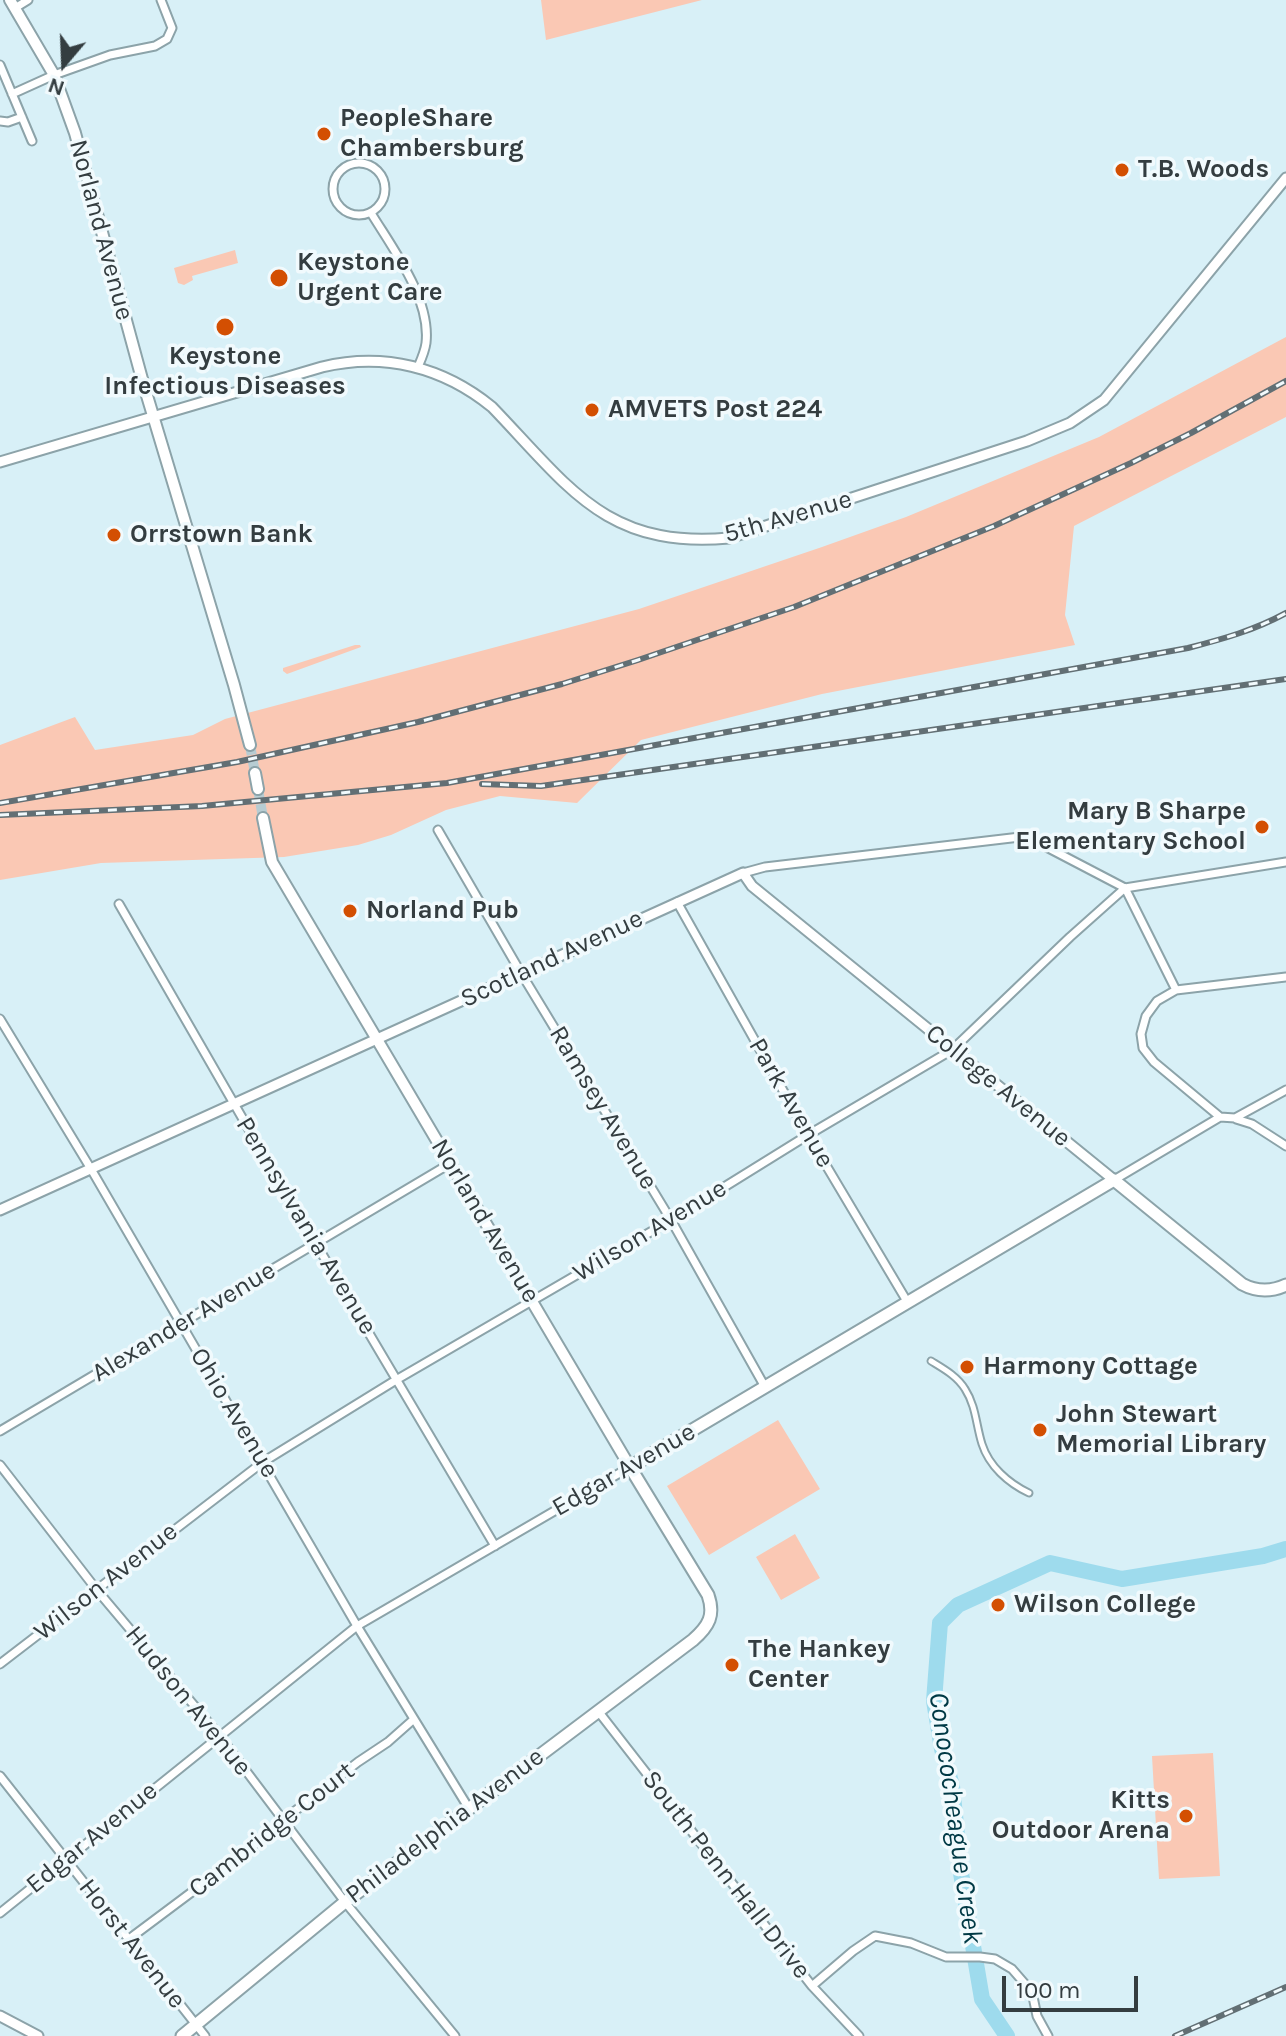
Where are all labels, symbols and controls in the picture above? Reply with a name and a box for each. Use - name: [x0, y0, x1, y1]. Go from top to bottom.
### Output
- north arrow: [24, 24, 104, 104]
- text: N: [44, 72, 68, 102]
- place label: PeopleShare Chambersburg: [340, 103, 524, 164]
- marker: PeopleShare Chambersburg: [315, 125, 333, 143]
- street label: Norland Avenue: [62, 136, 140, 324]
- place label: T.B. Woods: [1138, 154, 1269, 186]
- marker: T.B. Woods: [1113, 161, 1131, 179]
- place label: Keystone Urgent Care: [297, 247, 443, 308]
- marker: Keystone Urgent Care: [268, 267, 290, 289]
- marker: Keystone Infectious Diseases: [214, 316, 236, 338]
- place label: Keystone Infectious Diseases: [104, 341, 346, 402]
- place label: AMVETS Post 224: [608, 394, 822, 426]
- marker: AMVETS Post 224: [583, 401, 601, 419]
- street label: 5th Avenue: [720, 484, 856, 550]
- place label: Orrstown Bank: [130, 519, 313, 551]
- marker: Orrstown Bank: [105, 526, 123, 544]
- place label: Mary B Sharpe Elementary School: [1015, 796, 1246, 858]
- marker: Mary B Sharpe Elementary School: [1253, 818, 1271, 836]
- place label: Norland Pub: [366, 895, 519, 927]
- marker: Norland Pub: [341, 902, 359, 920]
- street label: Scotland Avenue: [456, 903, 648, 1015]
- street label: College Avenue: [919, 1018, 1077, 1154]
- street label: Ramsey Avenue: [542, 1020, 664, 1196]
- street label: Park Avenue: [741, 1033, 841, 1173]
- street label: Pennsylvania Avenue: [229, 1111, 383, 1341]
- street label: Norland Avenue: [424, 1133, 546, 1309]
- street label: Wilson Avenue: [568, 1173, 732, 1289]
- street label: Alexander Avenue: [86, 1255, 282, 1389]
- street label: Ohio Avenue: [183, 1342, 285, 1484]
- place label: Harmony Cottage: [983, 1351, 1198, 1383]
- marker: Harmony Cottage: [958, 1358, 976, 1376]
- place label: John Stewart Memorial Library: [1056, 1399, 1266, 1460]
- street label: Edgar Avenue: [547, 1416, 701, 1524]
- marker: John Stewart Memorial Library: [1031, 1421, 1049, 1439]
- street label: Wilson Avenue: [28, 1516, 184, 1648]
- place label: Wilson College: [1014, 1589, 1196, 1621]
- marker: Wilson College: [989, 1596, 1007, 1614]
- street label: Hudson Avenue: [118, 1620, 258, 1782]
- place label: The Hankey Center: [748, 1634, 890, 1696]
- marker: The Hankey Center: [723, 1656, 741, 1674]
- water label: Conococheague Creek: [921, 1690, 989, 1946]
- street label: Philadelphia Avenue: [340, 1741, 550, 1911]
- street label: Cambridge Court: [183, 1756, 361, 1904]
- street label: South Penn Hall Drive: [635, 1765, 817, 1985]
- street label: Edgar Avenue: [20, 1775, 164, 1901]
- place label: Kitts Outdoor Arena: [992, 1785, 1170, 1846]
- marker: Kitts Outdoor Arena: [1177, 1807, 1195, 1825]
- street label: Horst Avenue: [72, 1873, 192, 2015]
- scale bar: [1006, 1960, 1142, 2010]
- text: 100 m: [1016, 1976, 1081, 2004]

